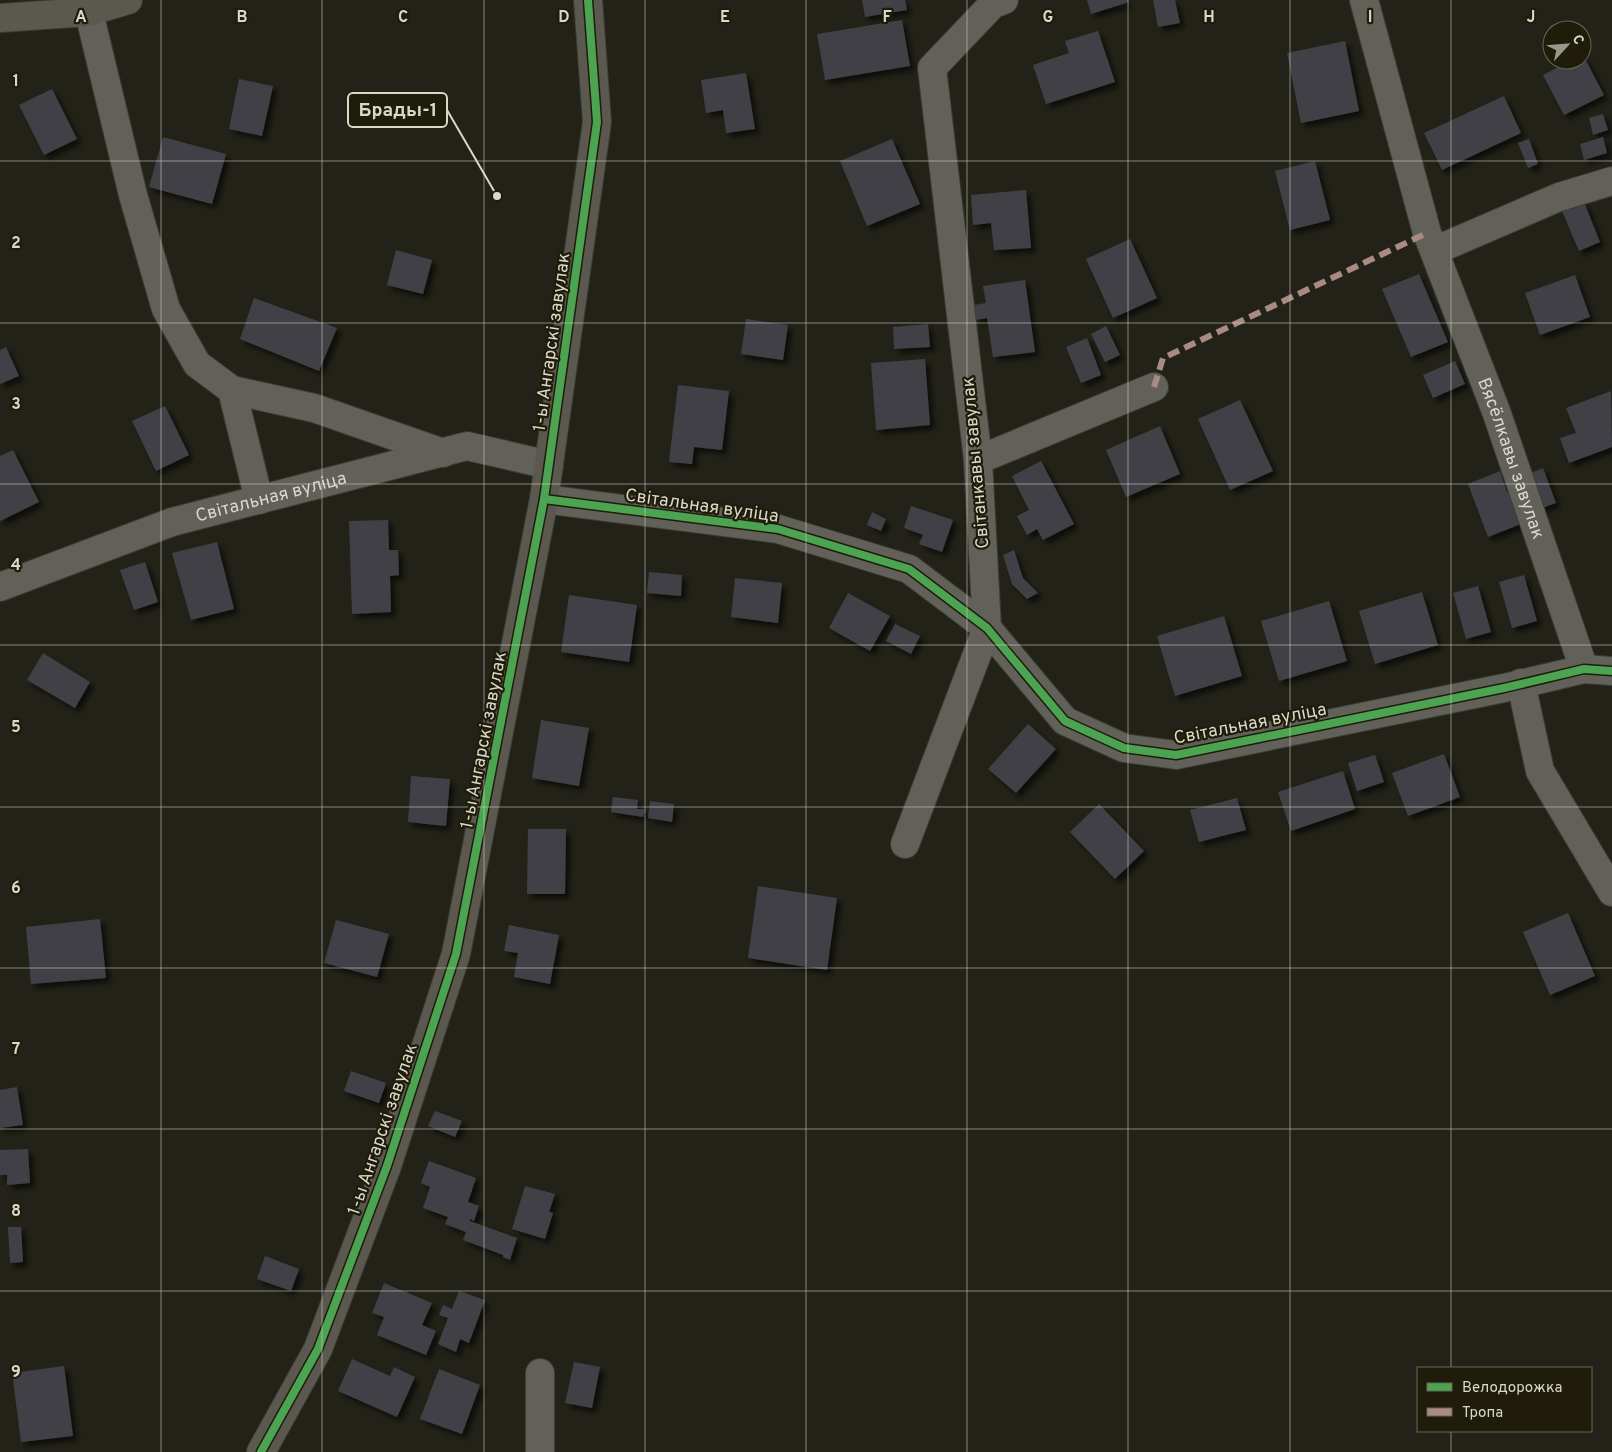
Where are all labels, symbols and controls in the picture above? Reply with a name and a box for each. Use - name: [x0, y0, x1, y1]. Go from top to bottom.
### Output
- text: A: [75, 8, 87, 28]
- text: B: [236, 8, 248, 28]
- text: C: [398, 8, 408, 28]
- text: D: [558, 8, 570, 28]
- text: E: [720, 8, 730, 28]
- text: F: [882, 8, 892, 28]
- text: G: [1043, 8, 1053, 28]
- text: H: [1203, 8, 1215, 28]
- text: I: [1368, 8, 1372, 28]
- text: J: [1527, 8, 1535, 28]
- north arrow: [1542, 20, 1592, 70]
- text: С: [1568, 32, 1587, 48]
- text: 1: [13, 72, 19, 92]
- callout: Брады-1: [348, 93, 447, 127]
- text: Брады-1: [359, 99, 437, 123]
- text: 2: [11, 234, 21, 254]
- street label: 1-ы Ангарскі завулак: [529, 251, 576, 433]
- street label: Вясёлкавы завулак: [1471, 375, 1549, 542]
- street label: Світанкавы завулак: [958, 376, 995, 550]
- text: 3: [11, 395, 21, 415]
- street label: Світальная вуліца: [193, 467, 349, 528]
- street label: Світальная вуліца: [623, 484, 780, 529]
- text: 4: [11, 556, 21, 576]
- street label: 1-ы Ангарскі завулак: [456, 650, 513, 831]
- street label: Світальная вуліца: [1172, 698, 1329, 751]
- text: 5: [11, 718, 21, 738]
- text: 6: [11, 879, 21, 899]
- text: 7: [12, 1040, 20, 1060]
- street label: 1-ы Ангарскі завулак: [343, 1041, 424, 1218]
- text: 8: [11, 1202, 21, 1222]
- text: 9: [11, 1363, 21, 1383]
- legend: [1417, 1367, 1592, 1432]
- text: Велодорожка: [1462, 1379, 1562, 1398]
- text: Тропа: [1462, 1404, 1503, 1423]

